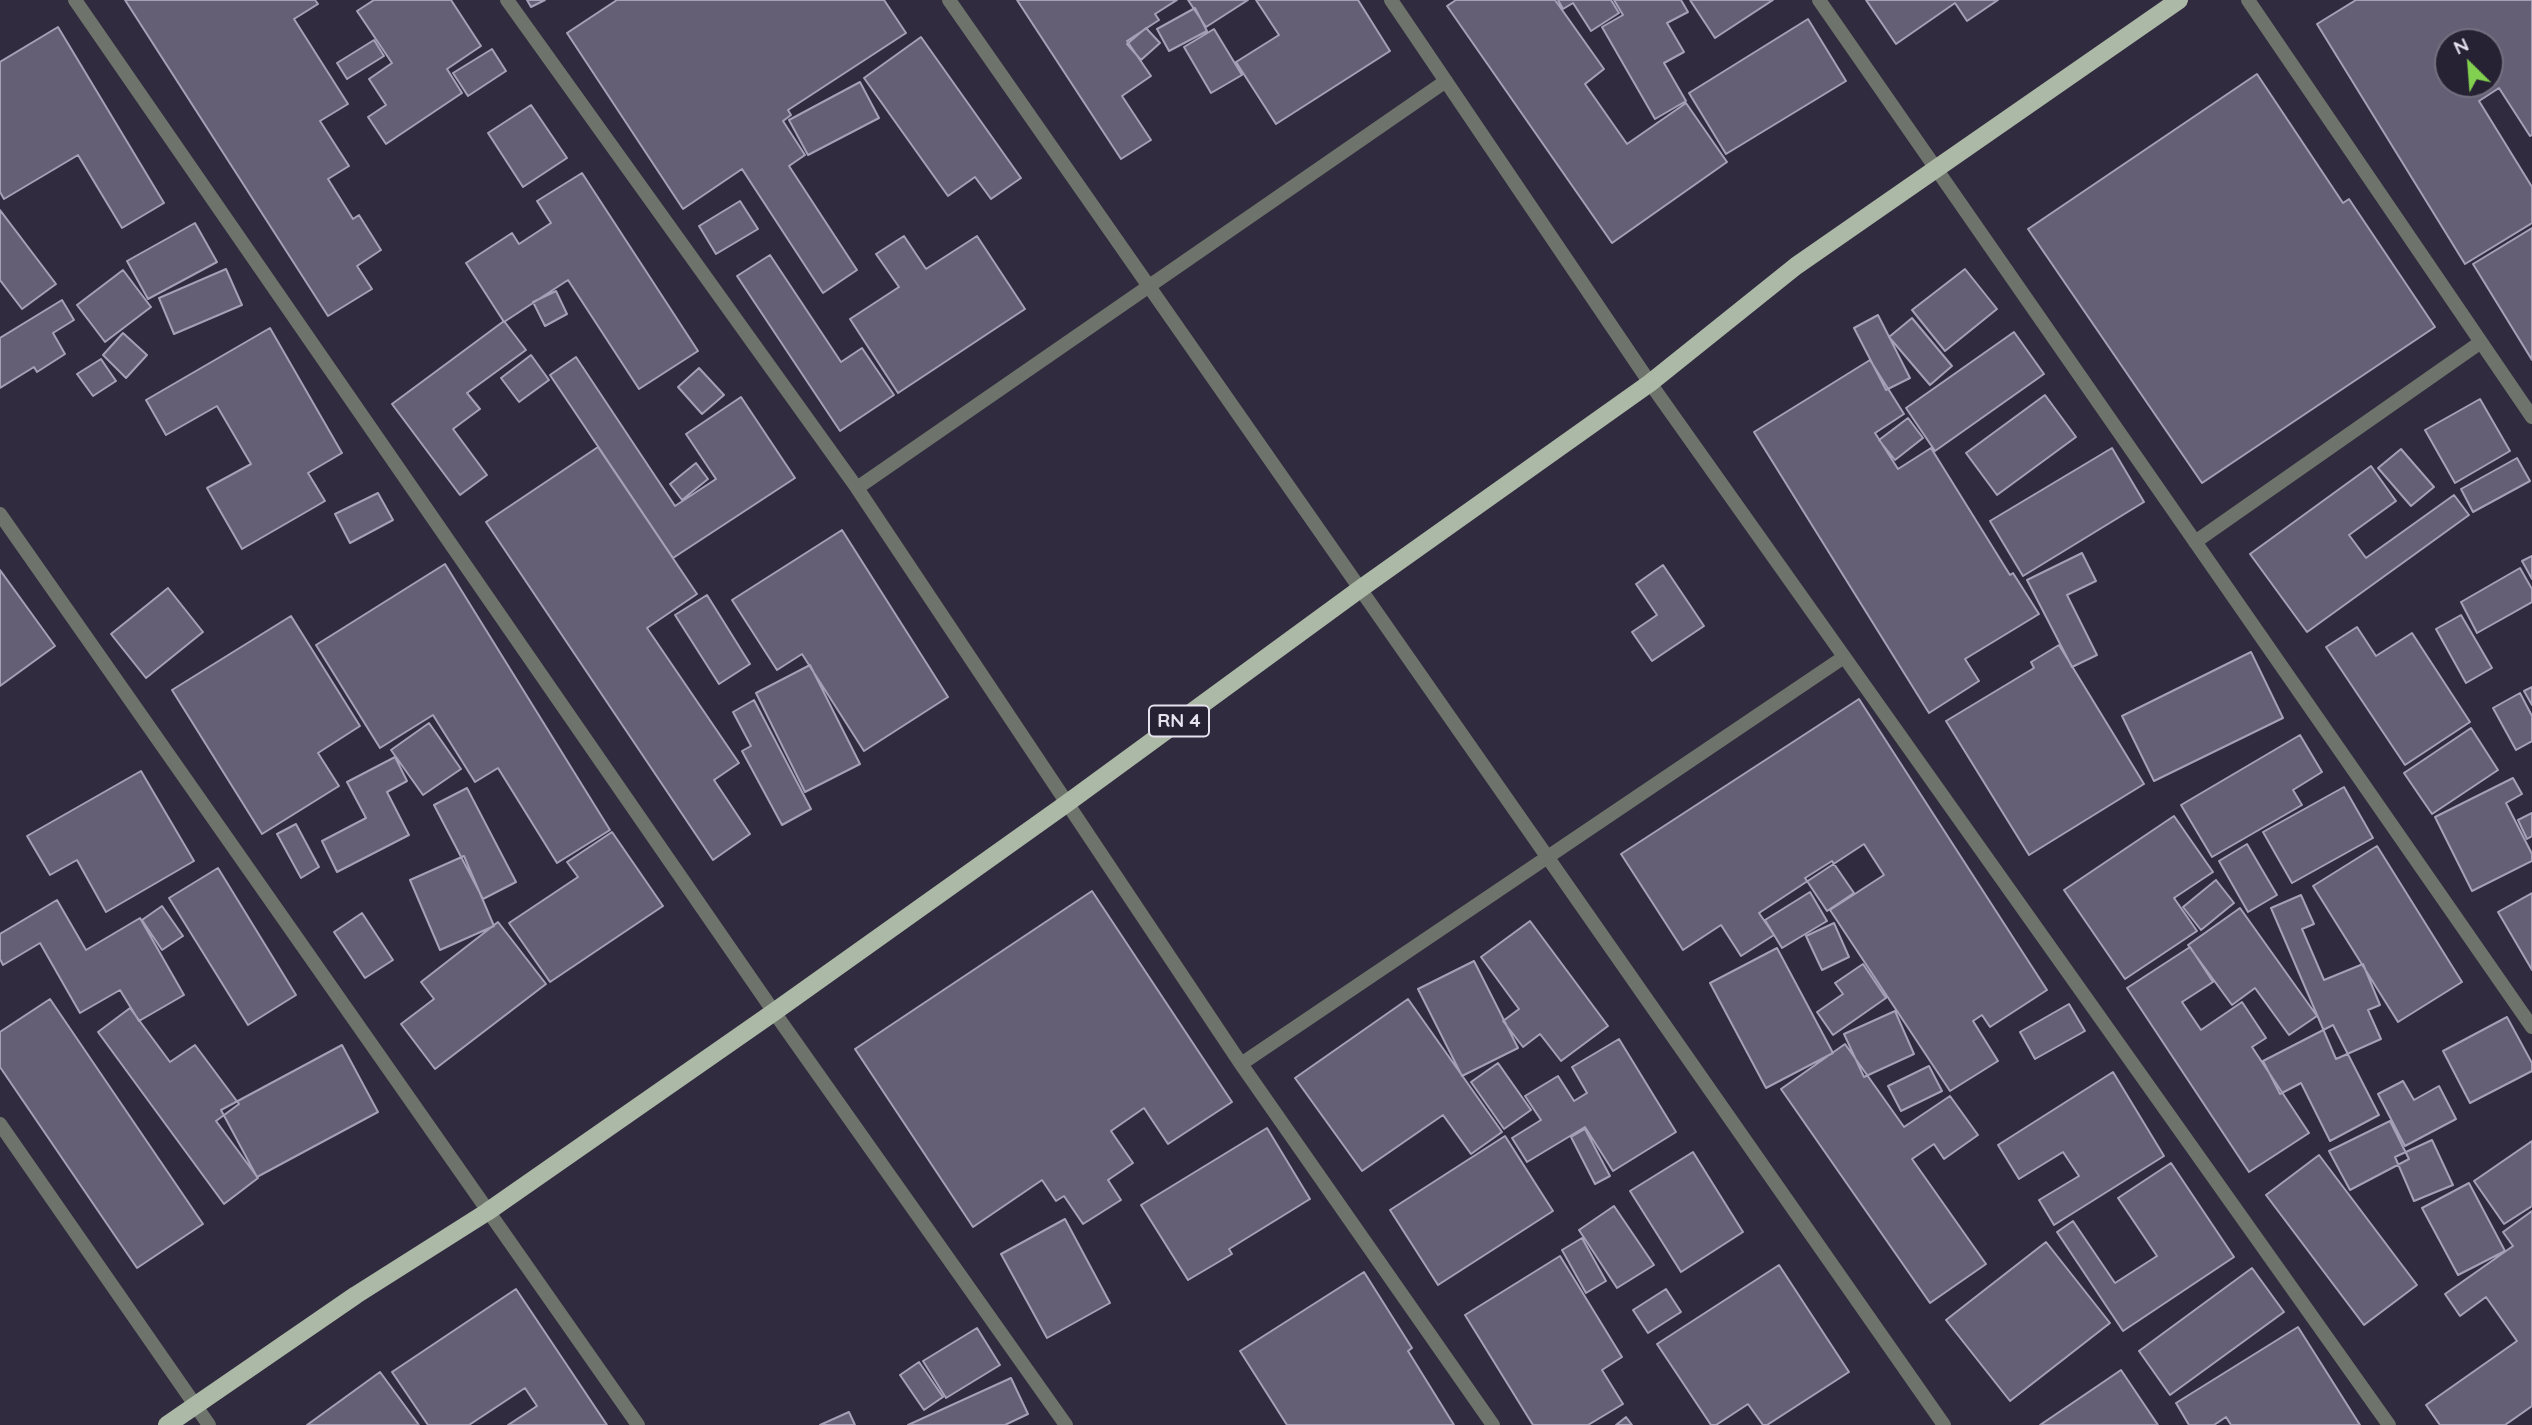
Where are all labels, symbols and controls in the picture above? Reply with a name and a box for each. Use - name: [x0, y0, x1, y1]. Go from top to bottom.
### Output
- north arrow: [2434, 28, 2504, 98]
- text: N: [2450, 32, 2472, 60]
- road number: RN 4: [1149, 706, 1209, 736]

